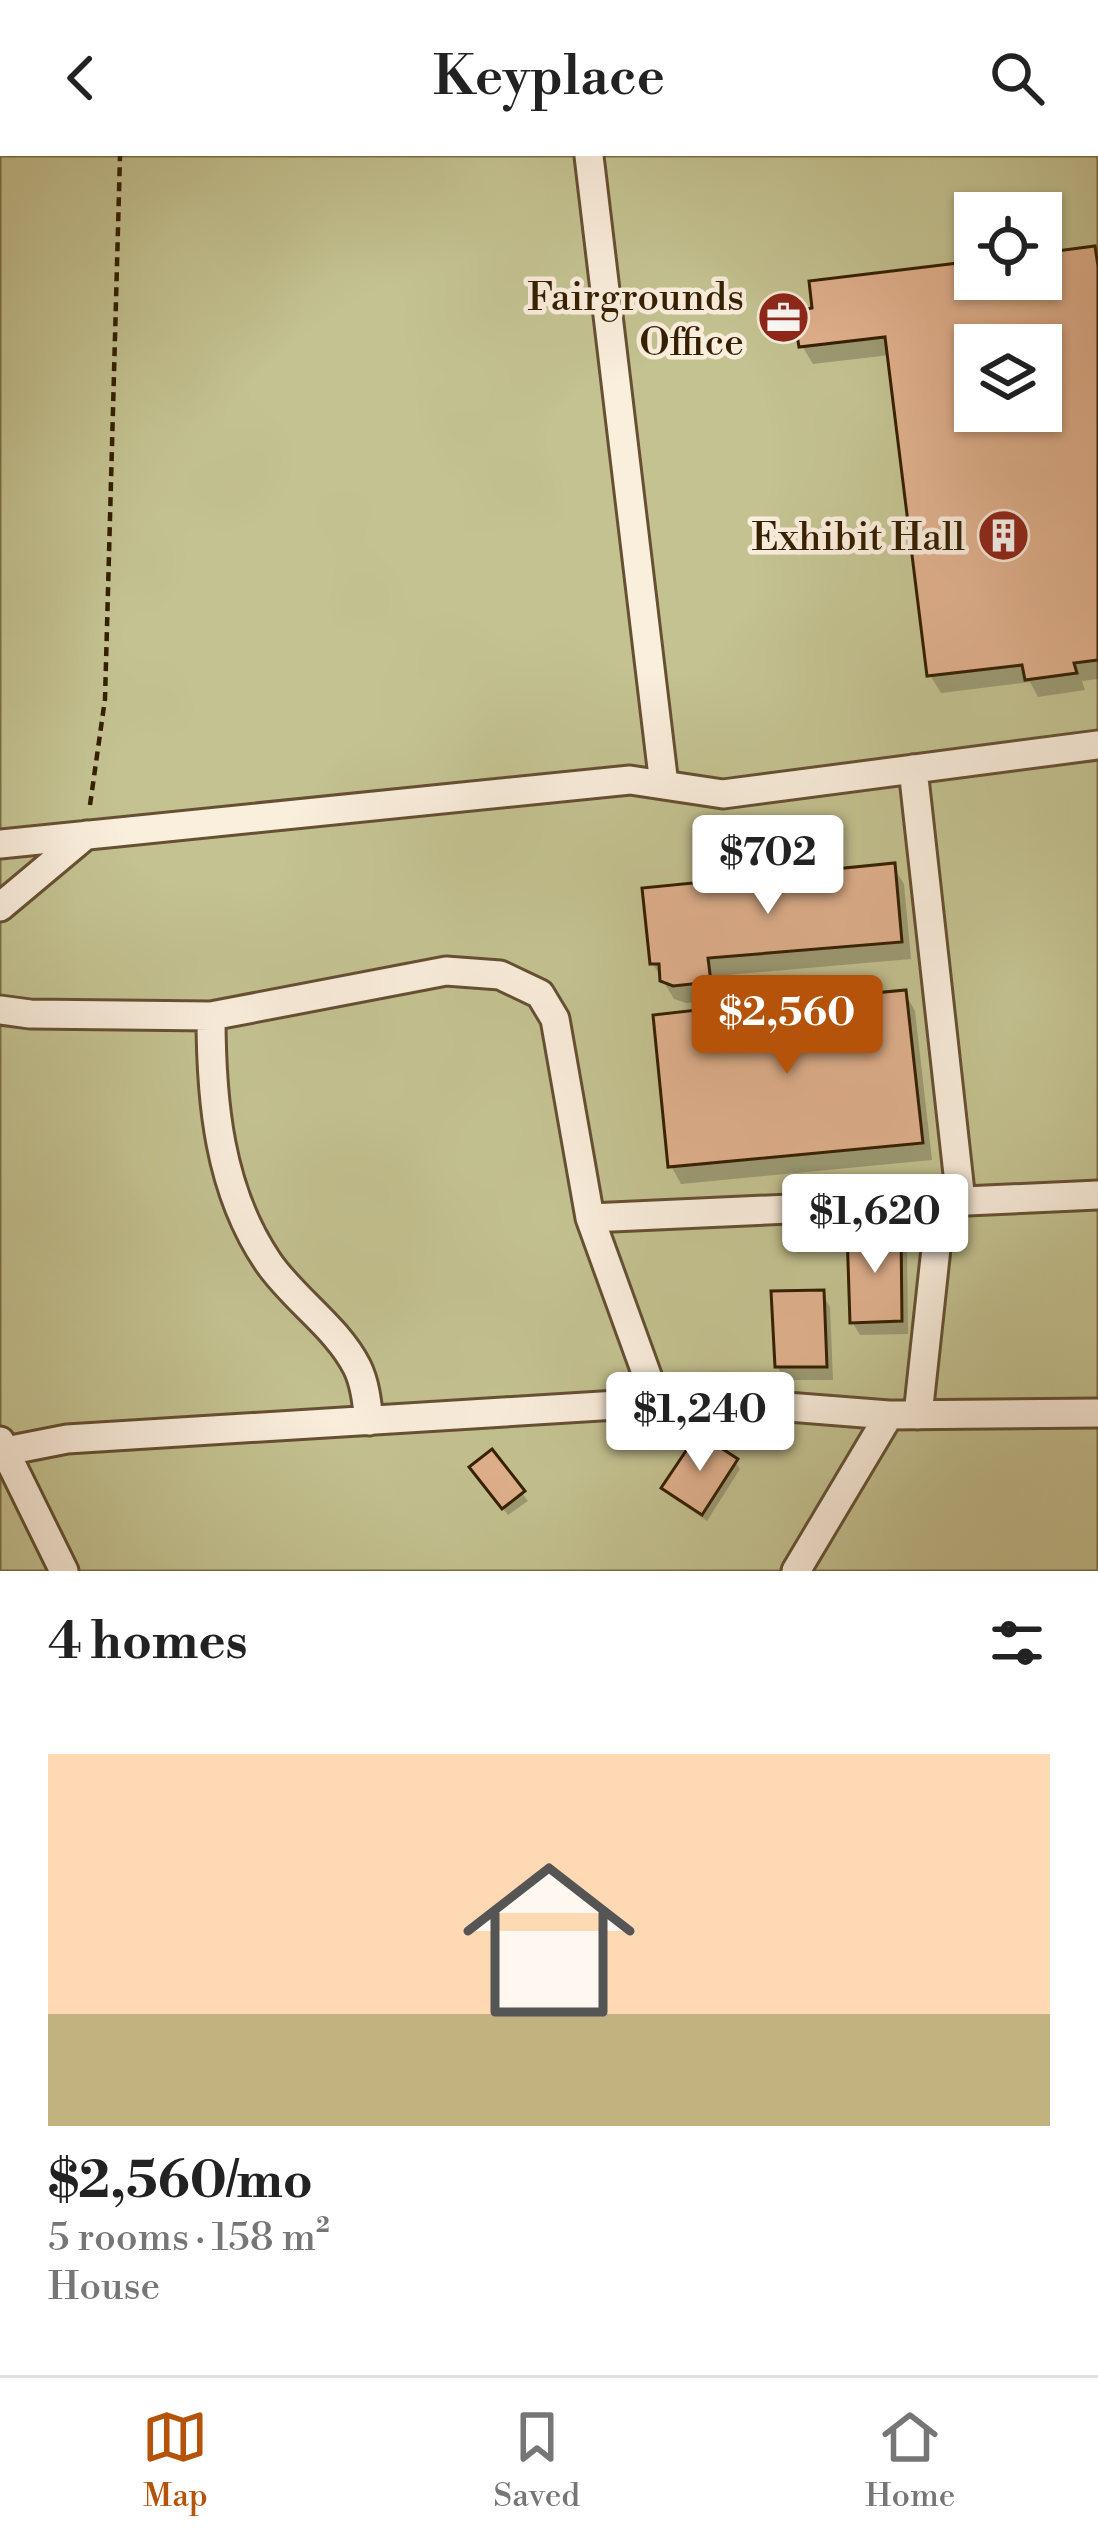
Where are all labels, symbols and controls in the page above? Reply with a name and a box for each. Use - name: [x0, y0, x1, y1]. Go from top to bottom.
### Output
- text: Keyplace: [433, 44, 665, 112]
- icon: back: [48, 45, 114, 111]
- icon: search: [984, 45, 1050, 111]
- map controls: [954, 192, 1062, 432]
- button: locate: [954, 192, 1062, 300]
- place label: Fairgrounds Office: [528, 274, 744, 368]
- office icon: Fairgrounds Office: [755, 290, 811, 346]
- button: layers: [954, 324, 1062, 432]
- building icon: Exhibit Hall: [976, 508, 1032, 564]
- place label: Exhibit Hall: [752, 514, 965, 563]
- pin: $702: [697, 815, 839, 917]
- text: $702: [719, 829, 817, 878]
- pin: $2,560: [689, 975, 885, 1077]
- text: $2,560: [719, 989, 855, 1038]
- pin: $1,620: [777, 1174, 973, 1276]
- text: $1,620: [809, 1188, 941, 1237]
- pin: $1,240: [602, 1372, 798, 1474]
- text: $1,240: [633, 1386, 767, 1435]
- icon: filters: [984, 1610, 1050, 1676]
- text: 4 homes: [48, 1611, 248, 1675]
- icon: home: [441, 1832, 657, 2048]
- text: $2,560/mo: [48, 2150, 313, 2214]
- text: 5 rooms · 158 m²: [48, 2214, 330, 2263]
- text: House: [48, 2263, 160, 2312]
- tab: Map: [142, 2404, 208, 2517]
- tab: Saved: [493, 2404, 580, 2517]
- tab: Home: [865, 2404, 956, 2517]

